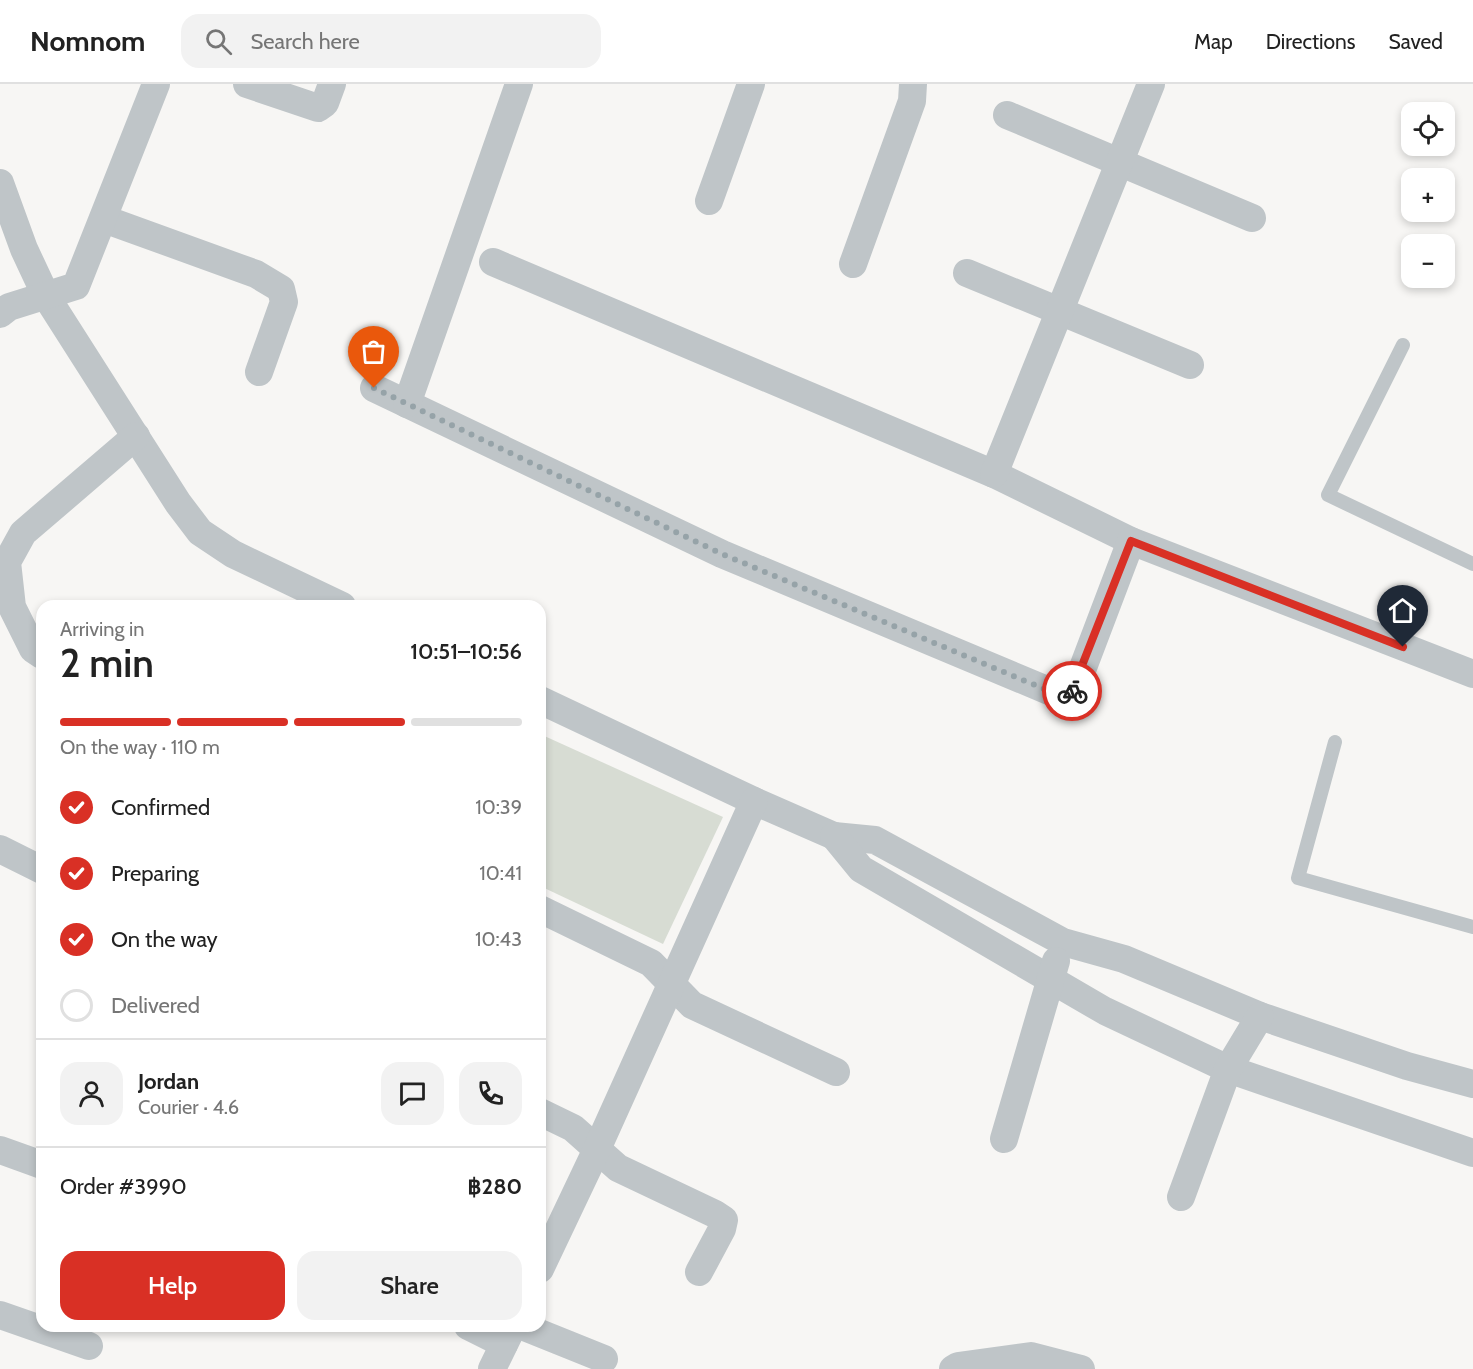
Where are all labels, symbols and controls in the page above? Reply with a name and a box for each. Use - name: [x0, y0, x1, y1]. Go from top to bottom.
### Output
- search box: [181, 14, 601, 68]
- text: Nomnom: [30, 24, 145, 58]
- icon: search: [202, 25, 235, 58]
- text: Search here: [250, 28, 360, 55]
- text: Map: [1194, 29, 1233, 54]
- text: Directions: [1266, 29, 1355, 54]
- text: Saved: [1388, 29, 1443, 54]
- map controls: [1401, 102, 1455, 288]
- button: locate: [1401, 102, 1455, 156]
- button: +: [1401, 168, 1455, 222]
- button: −: [1401, 234, 1455, 288]
- pin: [348, 326, 399, 388]
- icon: bag: [357, 335, 390, 368]
- pin: [1377, 585, 1428, 647]
- icon: home: [1386, 594, 1419, 627]
- text: Arriving in: [60, 617, 144, 641]
- text: 10:51–10:56: [410, 638, 522, 665]
- text: 2 min: [60, 639, 154, 687]
- courier: [1042, 661, 1102, 721]
- icon: bike: [1056, 675, 1089, 708]
- text: On the way · 110 m: [60, 735, 220, 759]
- icon: check: [60, 791, 93, 824]
- text: Confirmed: [111, 794, 210, 821]
- text: 10:39: [475, 795, 522, 819]
- icon: check: [60, 857, 93, 890]
- text: Preparing: [111, 860, 199, 887]
- text: 10:41: [479, 861, 522, 885]
- icon: check: [60, 923, 93, 956]
- text: On the way: [111, 926, 218, 953]
- text: 10:43: [475, 927, 522, 951]
- text: Delivered: [111, 992, 200, 1019]
- button: person: [60, 1062, 123, 1125]
- button: chat: [381, 1062, 444, 1125]
- button: phone: [459, 1062, 522, 1125]
- text: Jordan: [138, 1068, 199, 1095]
- text: Courier · 4.6: [138, 1095, 239, 1119]
- text: Order #3990: [60, 1173, 187, 1200]
- text: ฿280: [468, 1173, 522, 1200]
- button: Help: [60, 1251, 285, 1320]
- button: Share: [297, 1251, 522, 1320]

